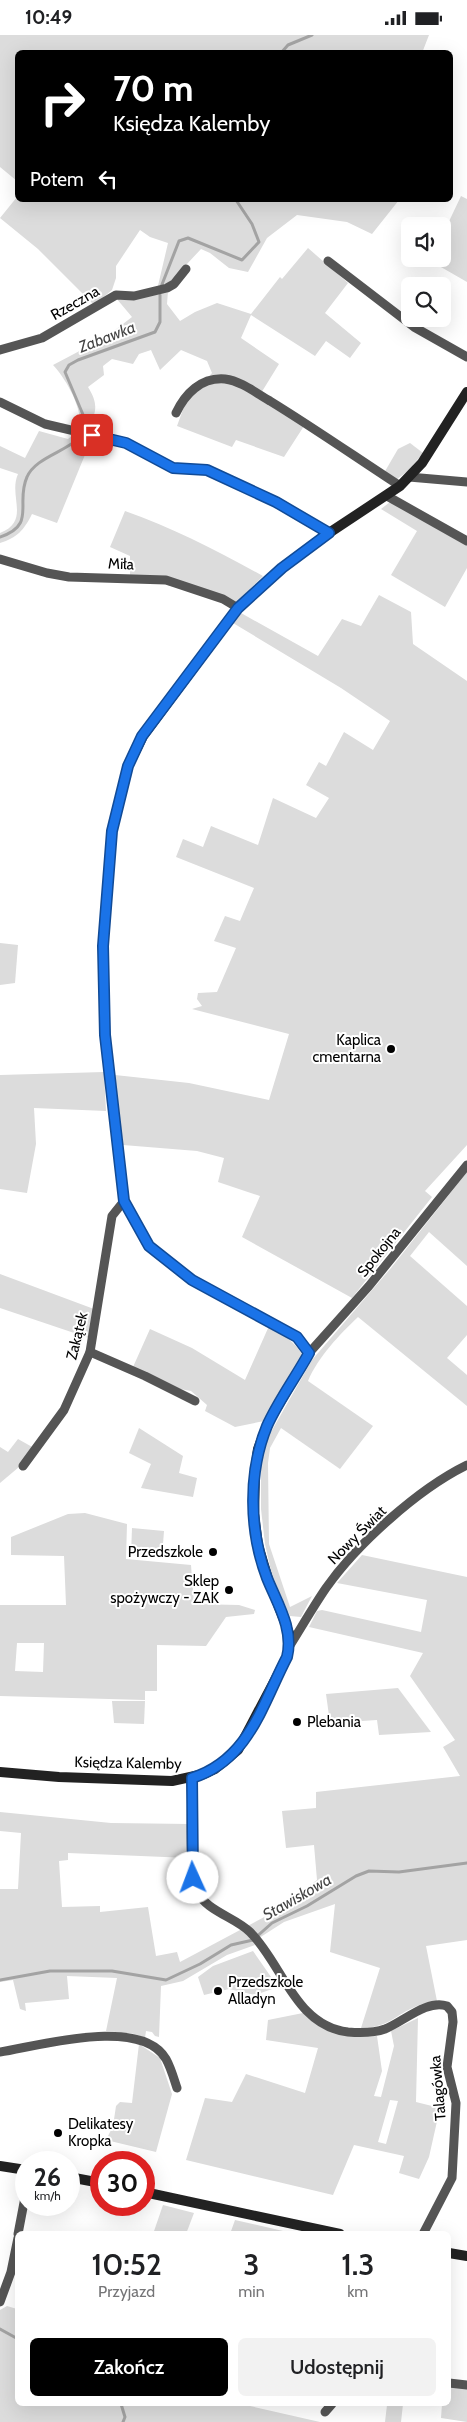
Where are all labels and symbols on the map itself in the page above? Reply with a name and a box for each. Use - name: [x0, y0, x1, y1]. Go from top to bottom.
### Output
- street label: Rzeczna: [48, 282, 103, 324]
- water label: Zabawka: [75, 317, 138, 357]
- pin: [71, 414, 113, 456]
- street label: Miła: [108, 555, 135, 573]
- place label: Kaplica cmentarna: [313, 1031, 382, 1066]
- marker: Kaplica cmentarna: [385, 1043, 397, 1055]
- street label: Spokojna: [354, 1223, 405, 1280]
- street label: Zakątek: [62, 1310, 92, 1362]
- street label: Nowy Świat: [323, 1501, 390, 1568]
- place label: Przedszkole: [128, 1543, 203, 1561]
- marker: Przedszkole: [207, 1546, 219, 1558]
- place label: Sklep spożywczy - ZAK: [110, 1572, 220, 1607]
- marker: Sklep spożywczy - ZAK: [223, 1584, 235, 1596]
- place label: Plebania: [307, 1713, 362, 1731]
- marker: Plebania: [291, 1716, 303, 1728]
- street label: Księdza Kalemby: [74, 1753, 182, 1773]
- position arrow: [166, 1851, 218, 1903]
- water label: Stawiskowa: [259, 1870, 335, 1924]
- place label: Przedszkole Alladyn: [228, 1973, 303, 2008]
- marker: Przedszkole Alladyn: [212, 1985, 224, 1997]
- street label: Talagówka: [426, 2054, 450, 2121]
- place label: Delikatesy Kropka: [68, 2115, 134, 2150]
- marker: Delikatesy Kropka: [52, 2127, 64, 2139]
- speed limit sign: 30: [90, 2151, 155, 2216]

